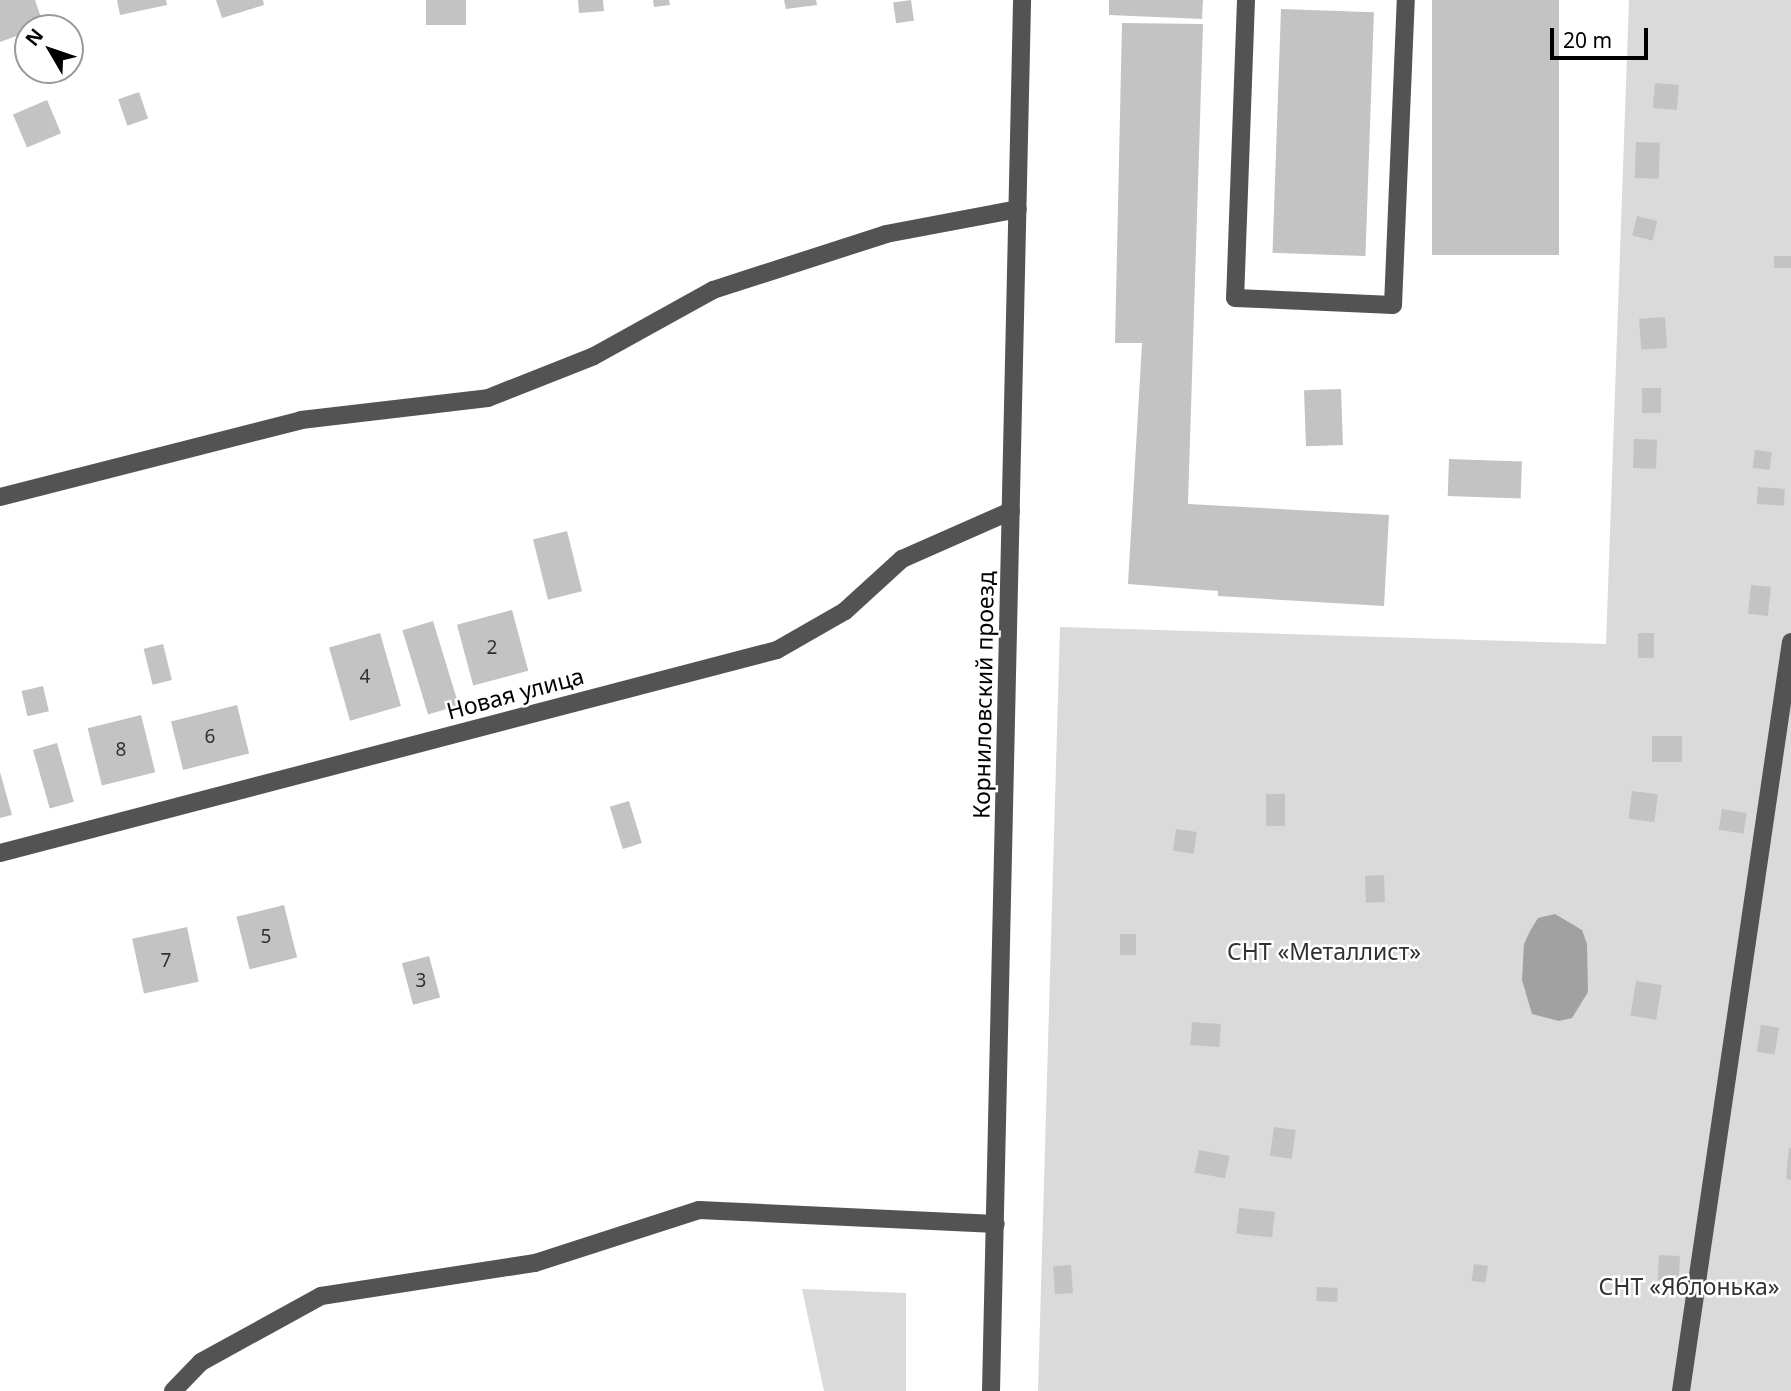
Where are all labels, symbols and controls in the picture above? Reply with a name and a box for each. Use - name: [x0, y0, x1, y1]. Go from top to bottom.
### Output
- north arrow: [14, 14, 84, 84]
- scale bar: [1553, 14, 1651, 58]
- text: N: [19, 23, 49, 51]
- text: 20 m: [1563, 26, 1612, 54]
- street label: Корниловский проезд: [967, 571, 999, 819]
- house number: 2: [487, 637, 497, 659]
- street label: Новая улица: [443, 661, 587, 725]
- house number: 4: [360, 666, 370, 688]
- house number: 6: [205, 726, 215, 748]
- house number: 8: [116, 739, 126, 761]
- house number: 5: [261, 926, 271, 948]
- park label: СНТ «Металлист»: [1227, 937, 1421, 965]
- house number: 7: [161, 950, 171, 972]
- house number: 3: [416, 970, 426, 992]
- park label: СНТ «Яблонька»: [1599, 1272, 1779, 1300]

